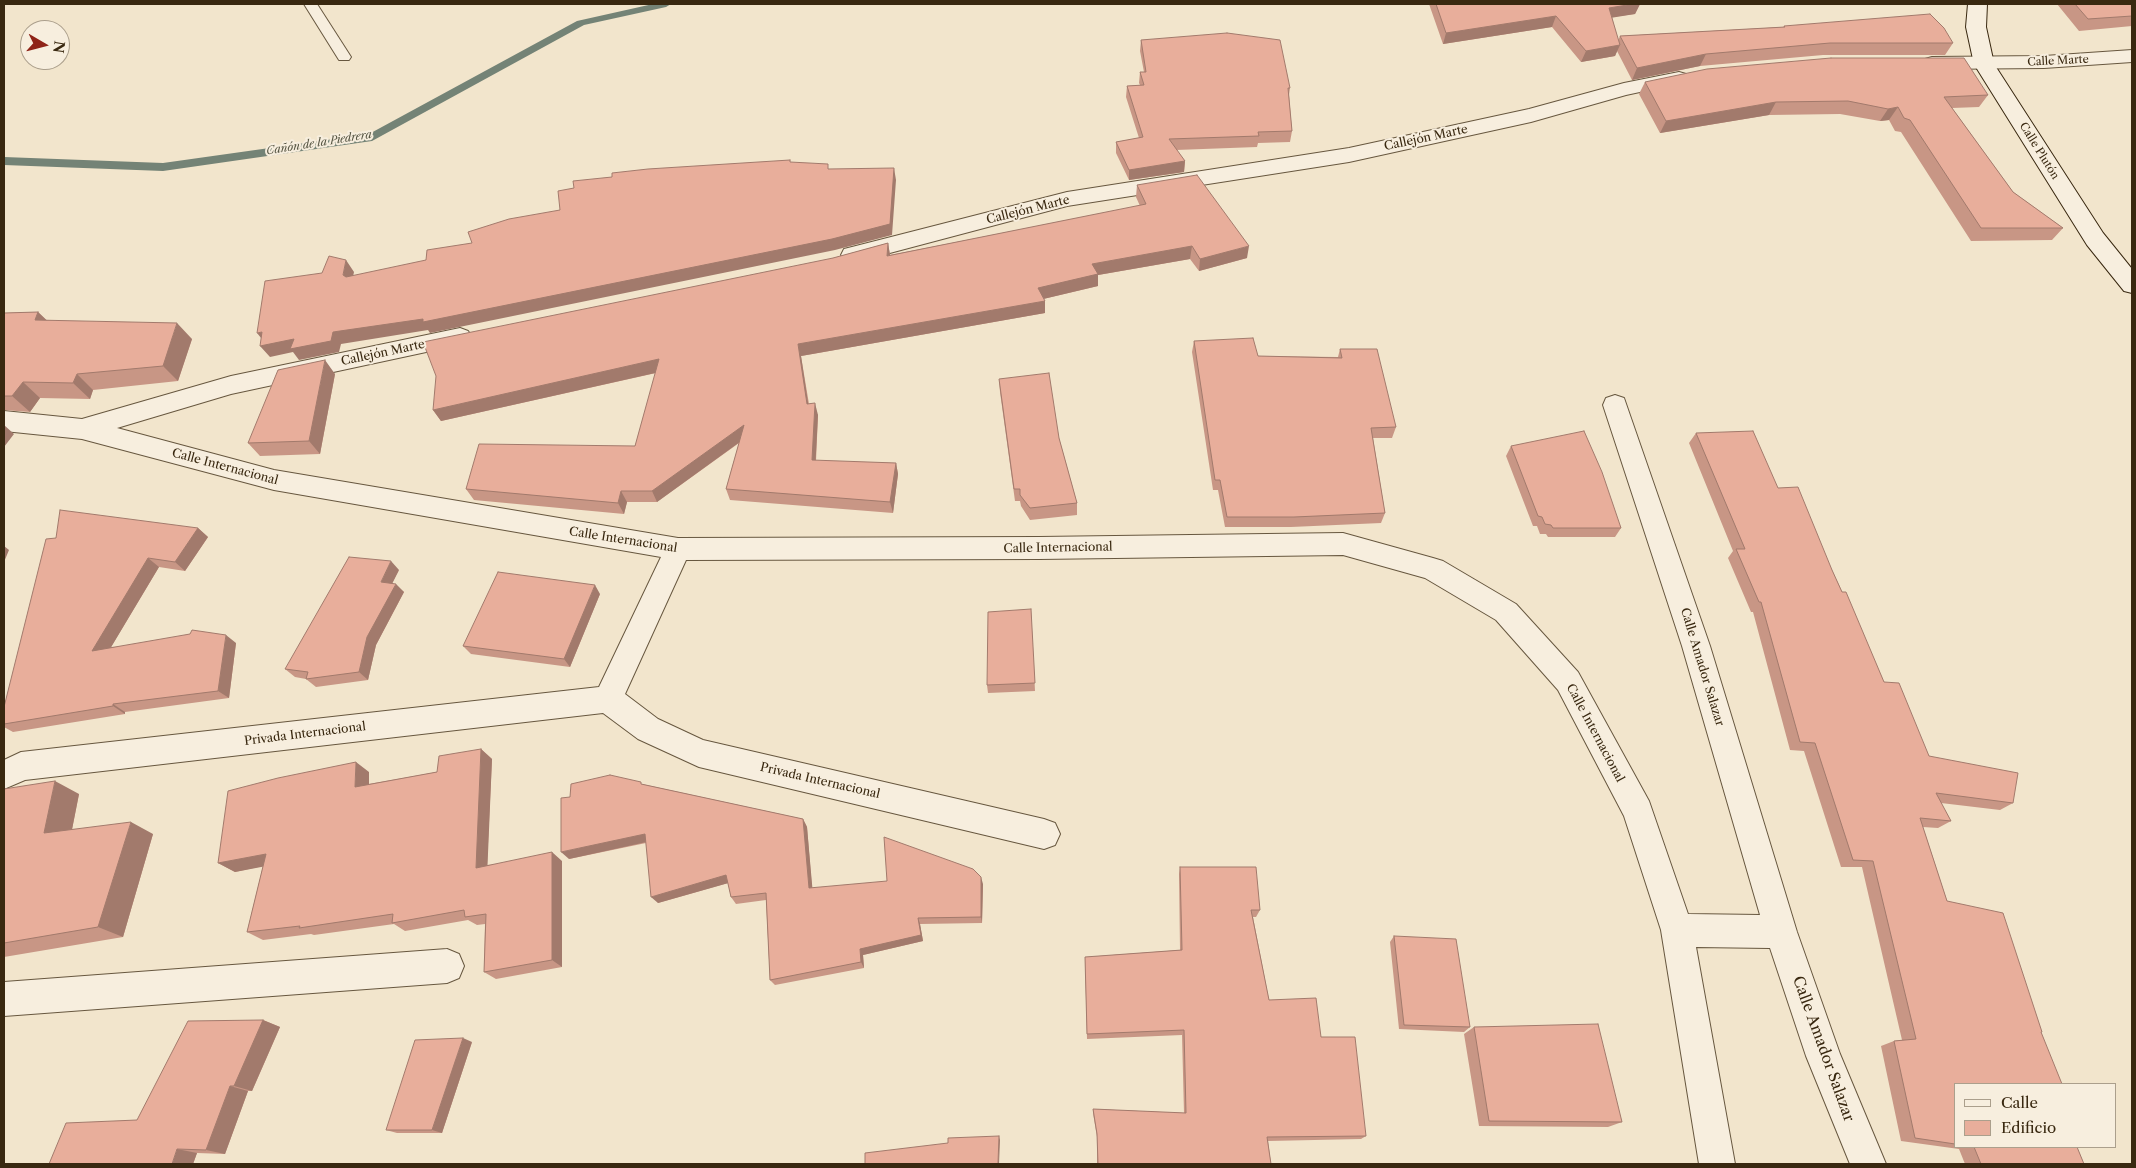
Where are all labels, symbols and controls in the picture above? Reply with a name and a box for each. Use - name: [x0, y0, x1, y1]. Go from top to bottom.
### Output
- north arrow: [20, 20, 70, 70]
- text: N: [49, 40, 69, 54]
- street label: Calle Marte: [2027, 53, 2089, 69]
- street label: Calle Plutón: [2016, 120, 2062, 182]
- street label: Callejón Marte: [1383, 122, 1469, 154]
- water label: Cañón de la Piedrera: [265, 128, 373, 158]
- street label: Callejón Marte: [985, 193, 1071, 227]
- street label: Callejón Marte: [340, 337, 426, 369]
- street label: Calle Internacional: [170, 446, 280, 488]
- street label: Calle Internacional: [568, 524, 678, 556]
- street label: Calle Internacional: [1003, 540, 1113, 556]
- street label: Calle Amador Salazar: [1677, 606, 1727, 728]
- street label: Calle Internacional: [1563, 681, 1627, 785]
- street label: Privada Internacional: [243, 719, 367, 749]
- street label: Privada Internacional: [759, 760, 881, 802]
- street label: Calle Amador Salazar: [1788, 974, 1858, 1124]
- legend: [1954, 1083, 2116, 1148]
- text: Calle: [2001, 1093, 2038, 1112]
- text: Edificio: [2001, 1118, 2056, 1137]

